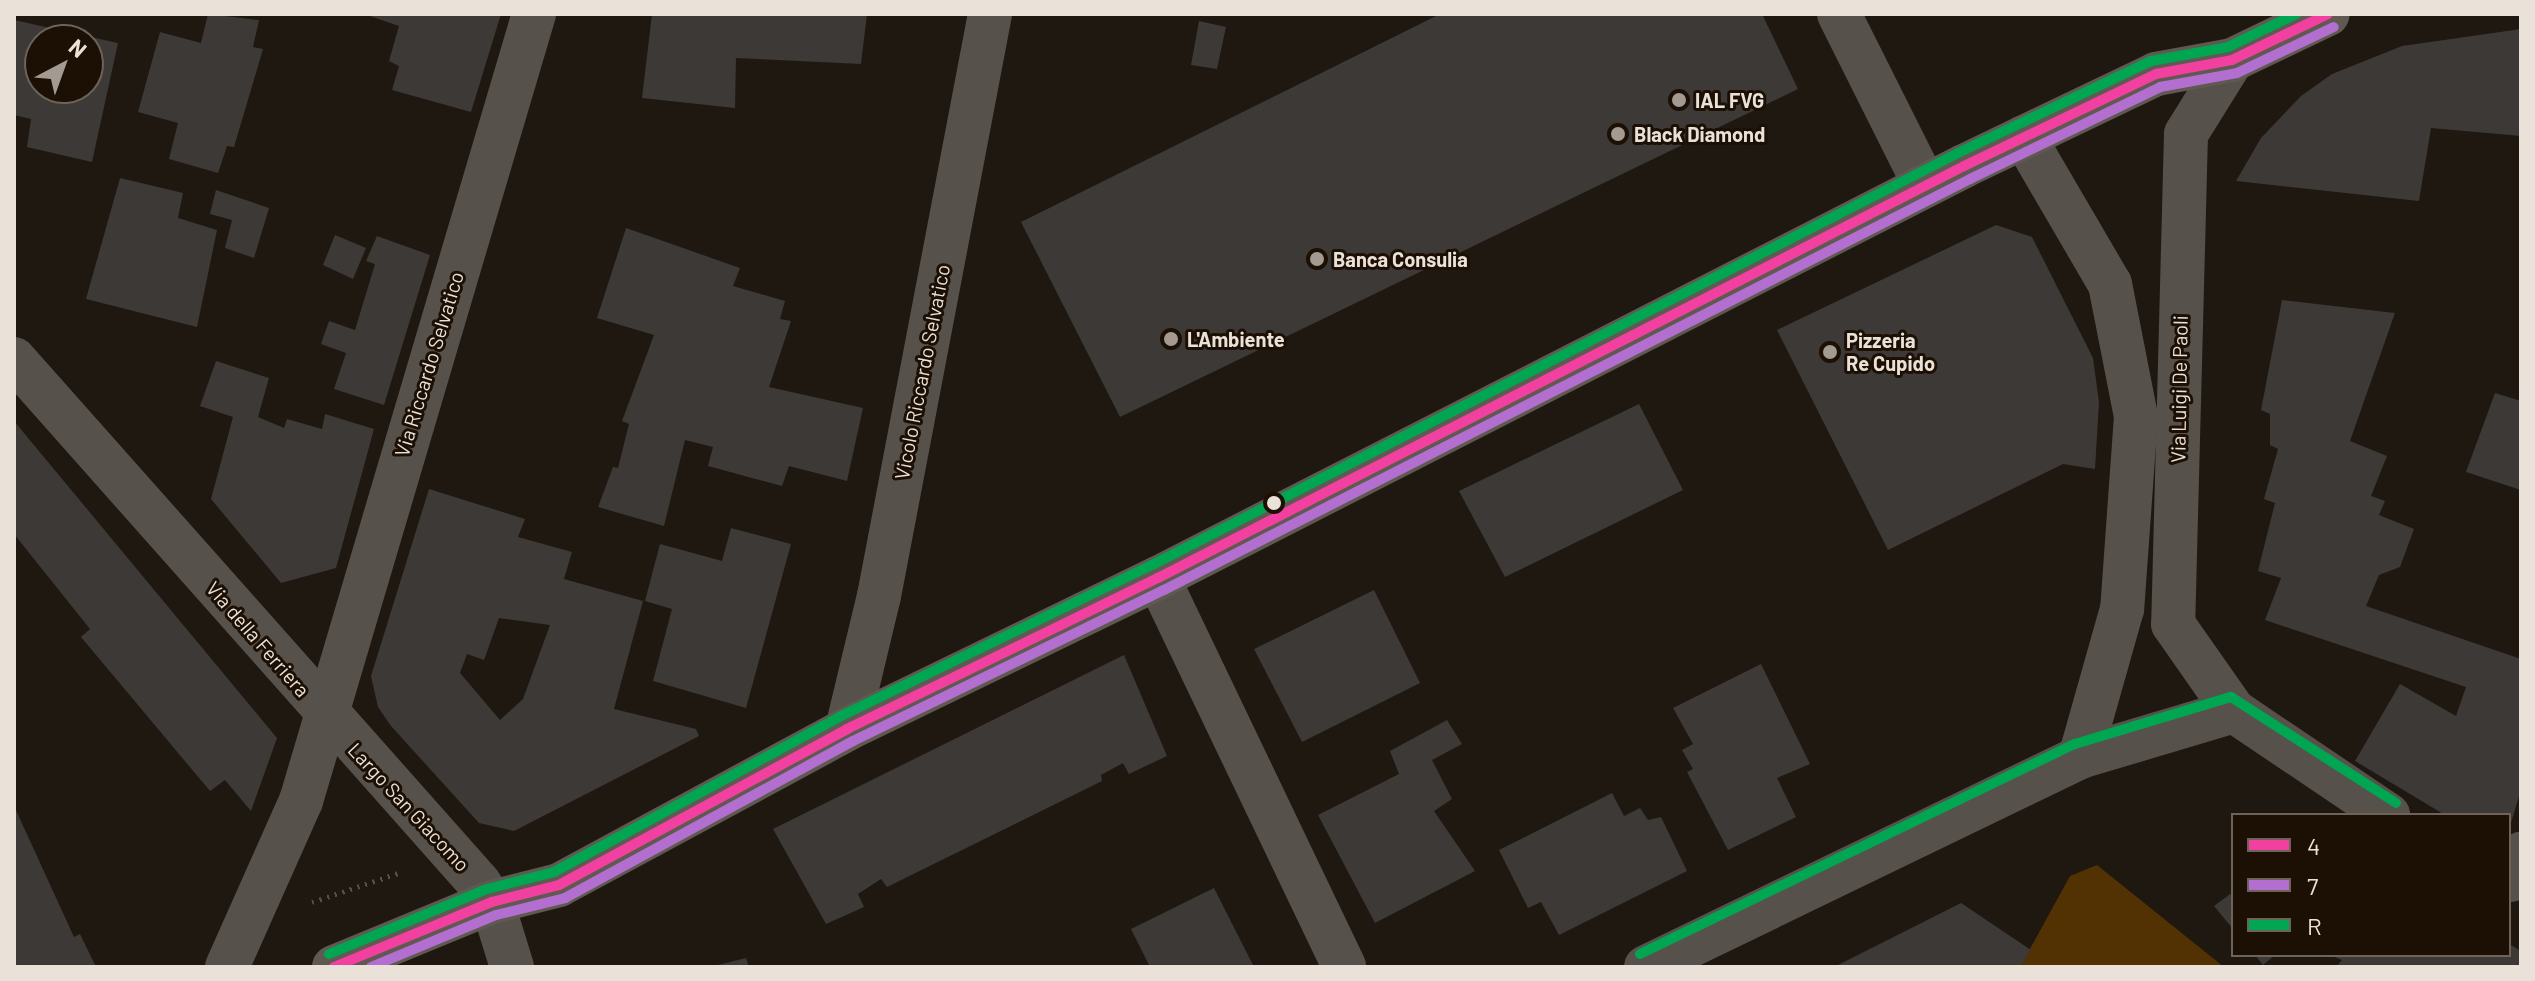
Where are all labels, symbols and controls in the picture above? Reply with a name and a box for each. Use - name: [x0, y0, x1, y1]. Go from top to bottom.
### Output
- north arrow: [24, 24, 104, 104]
- text: N: [64, 33, 92, 62]
- place label: IAL FVG: [1695, 88, 1764, 112]
- marker: IAL FVG: [1670, 91, 1688, 109]
- place label: Black Diamond: [1634, 122, 1765, 146]
- marker: Black Diamond: [1609, 125, 1627, 143]
- place label: Banca Consulia: [1333, 247, 1468, 271]
- marker: Banca Consulia: [1308, 250, 1326, 268]
- street label: Vicolo Riccardo Selvatico: [889, 262, 955, 482]
- street label: Via Riccardo Selvatico: [389, 269, 469, 459]
- street label: Via Luigi De Paoli: [2166, 315, 2192, 463]
- place label: L'Ambiente: [1187, 327, 1285, 351]
- place label: Pizzeria Re Cupido: [1846, 328, 1935, 375]
- marker: L'Ambiente: [1162, 330, 1180, 348]
- marker: Pizzeria Re Cupido: [1821, 343, 1839, 361]
- unlabelled marker: [1266, 495, 1282, 511]
- street label: Via della Ferriera: [201, 576, 315, 702]
- street label: Largo San Giacomo: [343, 738, 475, 876]
- legend: [2231, 813, 2511, 957]
- text: 4: [2307, 831, 2320, 860]
- text: 7: [2307, 871, 2318, 900]
- text: R: [2307, 911, 2322, 940]

